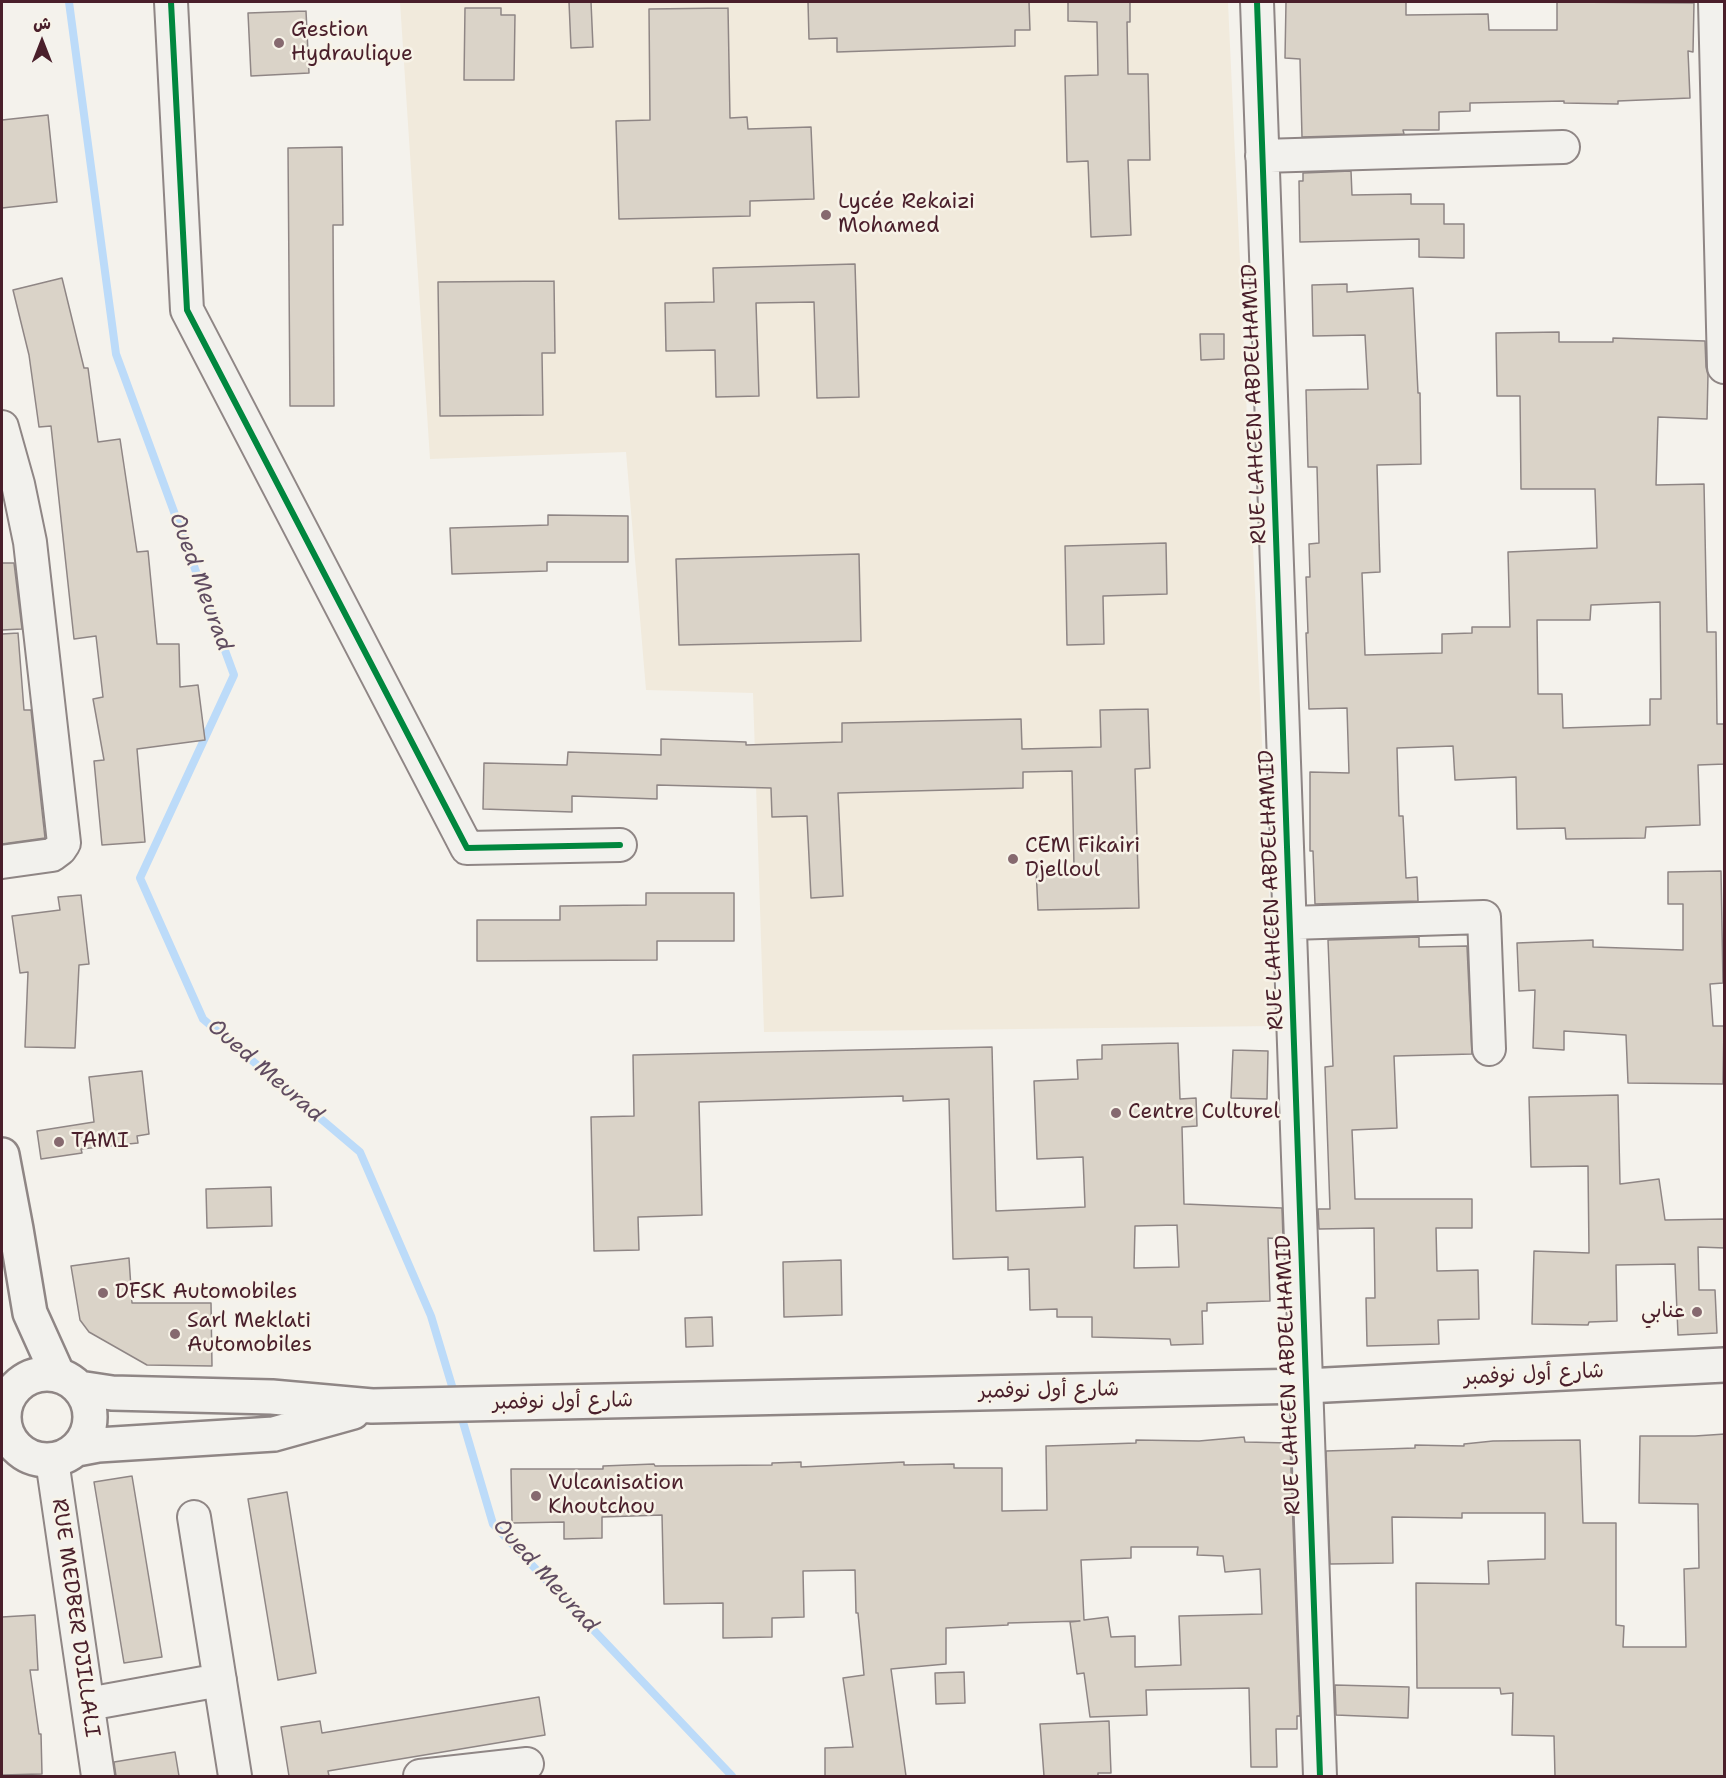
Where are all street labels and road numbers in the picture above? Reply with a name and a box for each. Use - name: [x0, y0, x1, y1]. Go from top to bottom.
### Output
- street label: RUE LAHCEN ABDELHAMID: [1238, 263, 1272, 545]
- street label: RUE LAHCEN ABDELHAMID: [1255, 749, 1289, 1031]
- street label: RUE LAHCEN ABDELHAMID: [1272, 1234, 1306, 1516]
- street label: شارع أول نوفمبر: [1463, 1359, 1605, 1391]
- street label: شارع أول نوفمبر: [979, 1377, 1119, 1405]
- street label: شارع أول نوفمبر: [493, 1388, 633, 1416]
- street label: RUE MEDBER DJILLALI: [46, 1497, 104, 1739]

